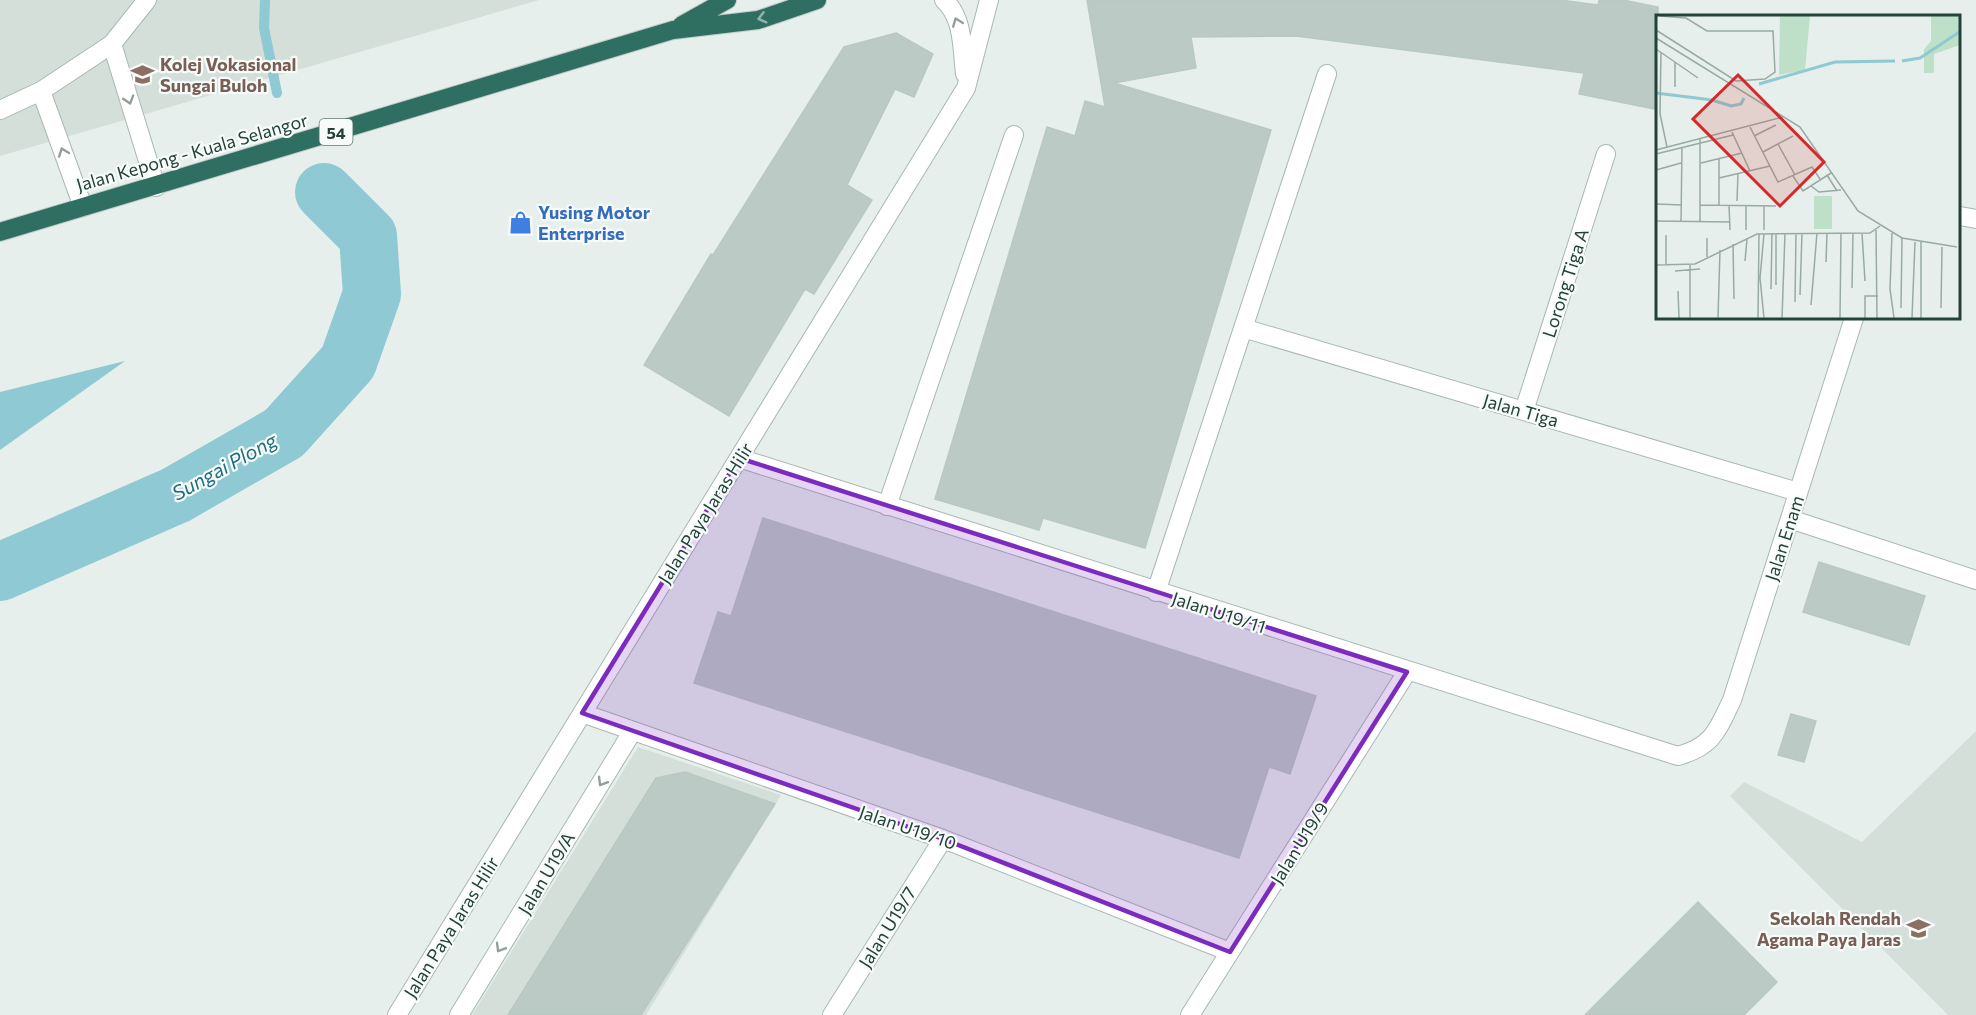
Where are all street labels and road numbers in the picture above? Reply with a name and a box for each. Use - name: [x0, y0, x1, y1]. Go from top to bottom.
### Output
- street label: Jalan Kepong - Kuala Selangor: [74, 108, 310, 196]
- road number: 54: [320, 119, 352, 145]
- street label: Lorong Tiga A: [1537, 226, 1593, 340]
- street label: Jalan Tiga: [1481, 389, 1561, 431]
- street label: Jalan Paya Jaras Hilir: [653, 438, 757, 588]
- street label: Jalan Enam: [1760, 493, 1808, 583]
- street label: Jalan U19/11: [1169, 587, 1269, 637]
- street label: Jalan U19/9: [1265, 798, 1333, 888]
- street label: Jalan U19/10: [857, 800, 959, 854]
- street label: Jalan U19/A: [513, 828, 579, 918]
- street label: Jalan Paya Jaras Hilir: [399, 852, 503, 1002]
- street label: Jalan U19/7: [853, 882, 921, 972]

